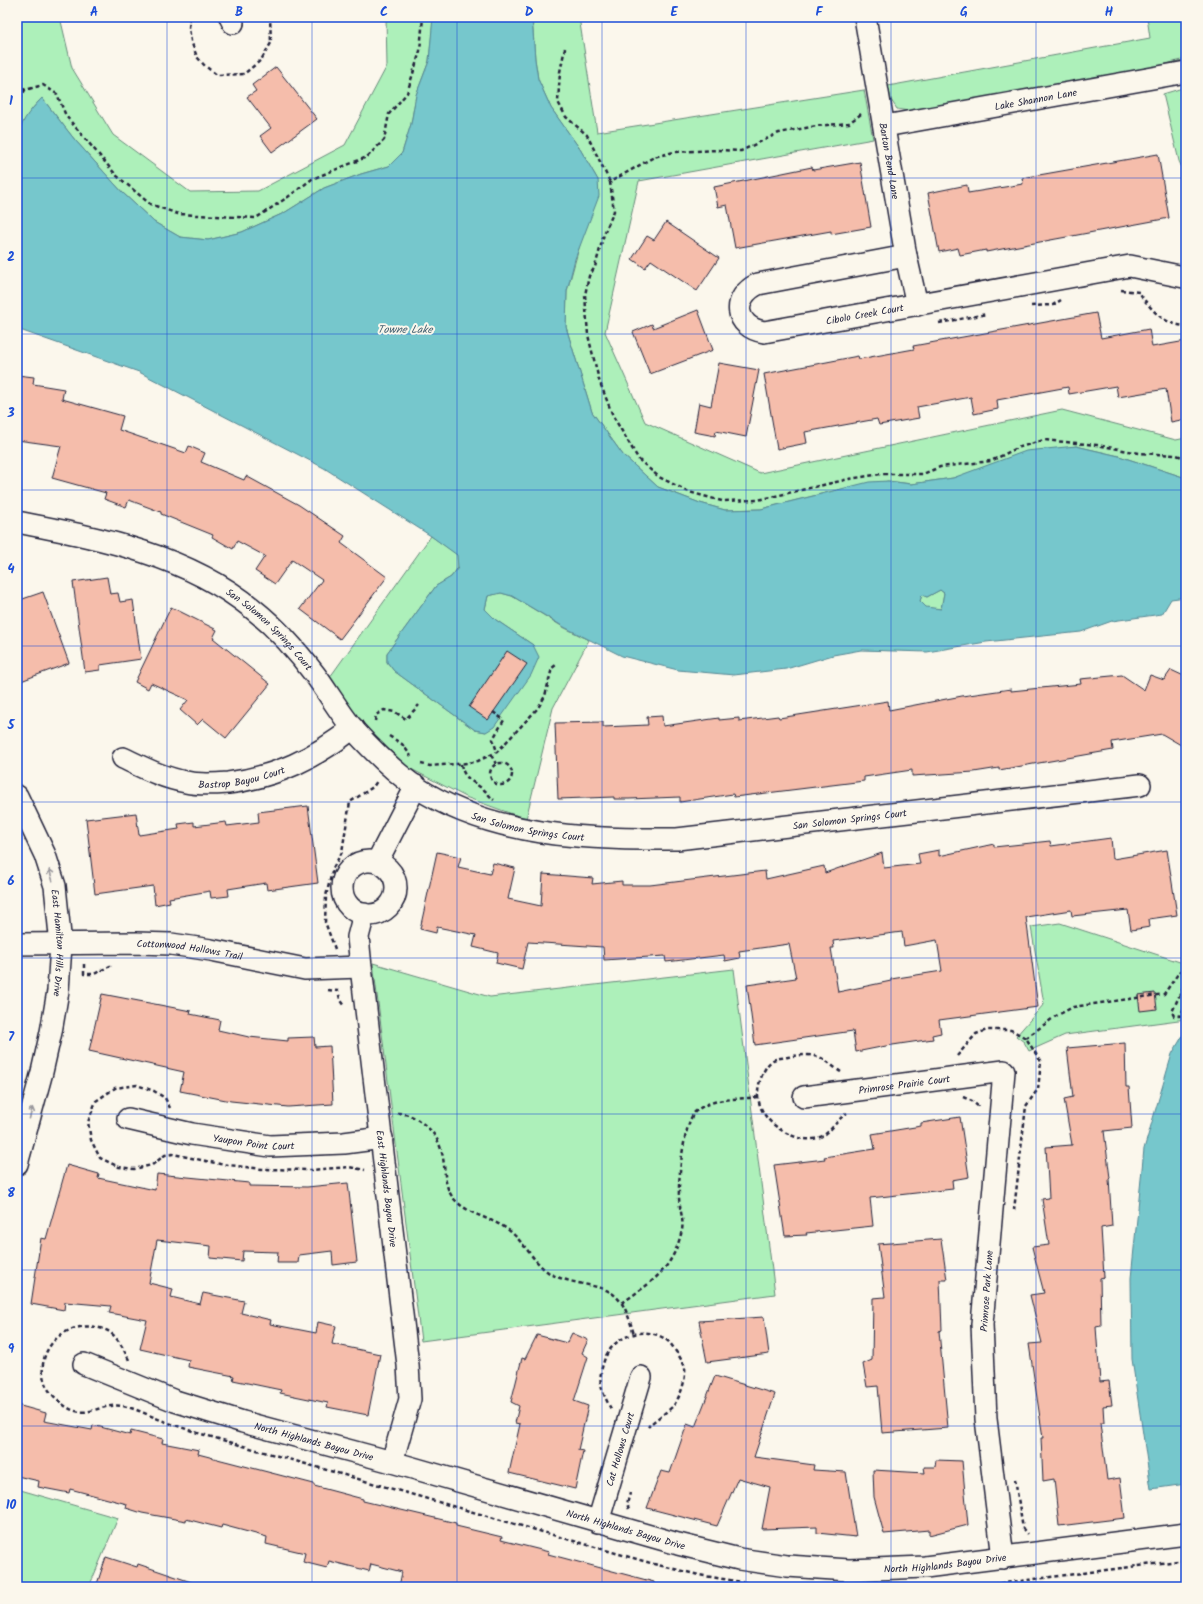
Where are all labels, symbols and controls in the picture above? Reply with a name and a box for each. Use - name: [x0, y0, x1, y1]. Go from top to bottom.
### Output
- text: A: [90, 2, 98, 23]
- text: B: [235, 2, 243, 23]
- text: C: [380, 2, 388, 23]
- text: D: [525, 2, 534, 23]
- text: E: [670, 2, 678, 23]
- text: F: [815, 2, 823, 23]
- text: G: [960, 2, 968, 23]
- text: H: [1105, 2, 1114, 23]
- street label: Lake Shannon Lane: [993, 85, 1079, 115]
- text: 1: [9, 91, 13, 112]
- street label: Barton Bend Lane: [874, 122, 903, 201]
- text: 2: [7, 247, 15, 268]
- street label: Cibolo Creek Court: [825, 300, 905, 330]
- water label: Towne Lake: [378, 321, 433, 339]
- text: 3: [6, 403, 15, 424]
- text: 4: [7, 559, 15, 580]
- street label: San Solomon Springs Court: [222, 585, 316, 674]
- text: 5: [7, 715, 16, 736]
- street label: Bastrop Bayou Court: [198, 762, 287, 793]
- street label: San Solomon Springs Court: [792, 805, 908, 834]
- street label: San Solomon Springs Court: [469, 808, 585, 846]
- one-way arrow: [47, 869, 54, 882]
- text: 6: [7, 871, 15, 892]
- street label: East Hamilton Hills Drive: [46, 888, 68, 998]
- street label: Cottonwood Hollows Trail: [136, 936, 244, 965]
- text: 7: [8, 1027, 15, 1048]
- street label: Primrose Prairie Court: [857, 1071, 951, 1099]
- one-way arrow: [28, 1107, 35, 1120]
- street label: East Highlands Bayou Drive: [371, 1129, 401, 1249]
- street label: Yaupon Point Court: [212, 1130, 295, 1155]
- text: 8: [7, 1183, 15, 1204]
- street label: Primrose Park Lane: [976, 1249, 998, 1332]
- text: 9: [8, 1339, 15, 1360]
- street label: Cat Hollows Court: [602, 1410, 639, 1489]
- street label: North Highlands Bayou Drive: [252, 1418, 376, 1466]
- text: 10: [6, 1495, 17, 1516]
- street label: North Highlands Bayou Drive: [564, 1505, 687, 1555]
- street label: North Highlands Bayou Drive: [884, 1550, 1008, 1578]

